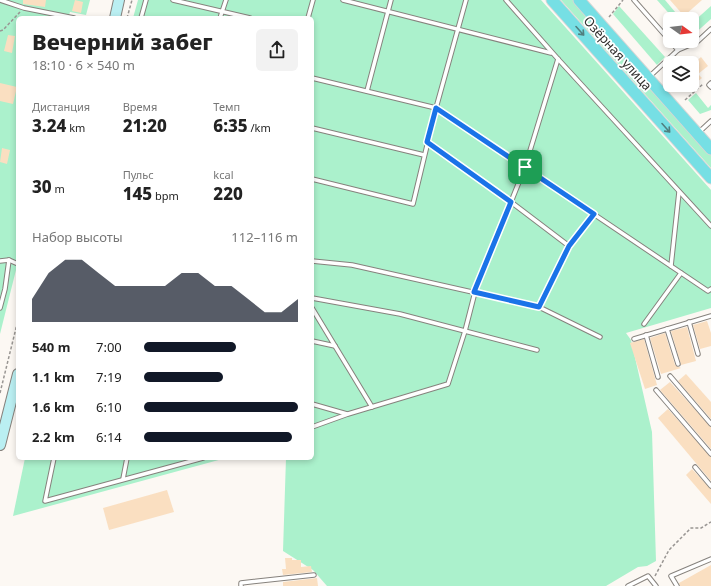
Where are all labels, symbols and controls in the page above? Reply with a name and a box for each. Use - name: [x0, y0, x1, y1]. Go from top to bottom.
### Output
- street label: Озёрная улица: [580, 12, 656, 94]
- north arrow: [663, 12, 699, 48]
- map controls: [663, 12, 699, 92]
- text: Вечерний забег: [32, 26, 212, 56]
- one-way arrow: [575, 26, 584, 36]
- button: share: [256, 29, 298, 71]
- text: 18:10 · 6 × 540 m: [32, 56, 135, 74]
- button: layers: [663, 56, 699, 92]
- text: Дистанция: [32, 99, 90, 114]
- text: Время: [123, 99, 157, 114]
- text: Темп: [213, 99, 240, 114]
- text: 3.24: [32, 114, 66, 137]
- text: 21:20: [123, 114, 167, 137]
- text: 6:35: [213, 114, 248, 137]
- text: km: [66, 120, 85, 135]
- text: /km: [248, 120, 271, 135]
- one-way arrow: [662, 122, 671, 133]
- pin: [508, 150, 542, 184]
- icon: arrive: [514, 156, 536, 178]
- text: Пульс: [123, 167, 154, 182]
- text: kcal: [213, 167, 234, 182]
- text: 30: [32, 175, 52, 198]
- text: m: [52, 181, 65, 196]
- text: 145: [123, 182, 152, 205]
- text: 220: [213, 182, 243, 205]
- text: bpm: [152, 188, 179, 203]
- text: Набор высоты: [32, 228, 123, 246]
- text: 112–116 m: [231, 228, 298, 246]
- text: 540 m: [32, 338, 70, 356]
- text: 7:00: [96, 338, 122, 356]
- text: 1.1 km: [32, 368, 75, 386]
- text: 7:19: [96, 368, 122, 386]
- text: 1.6 km: [32, 398, 75, 416]
- text: 6:10: [96, 398, 122, 416]
- text: 2.2 km: [32, 428, 75, 446]
- text: 6:14: [96, 428, 122, 446]

